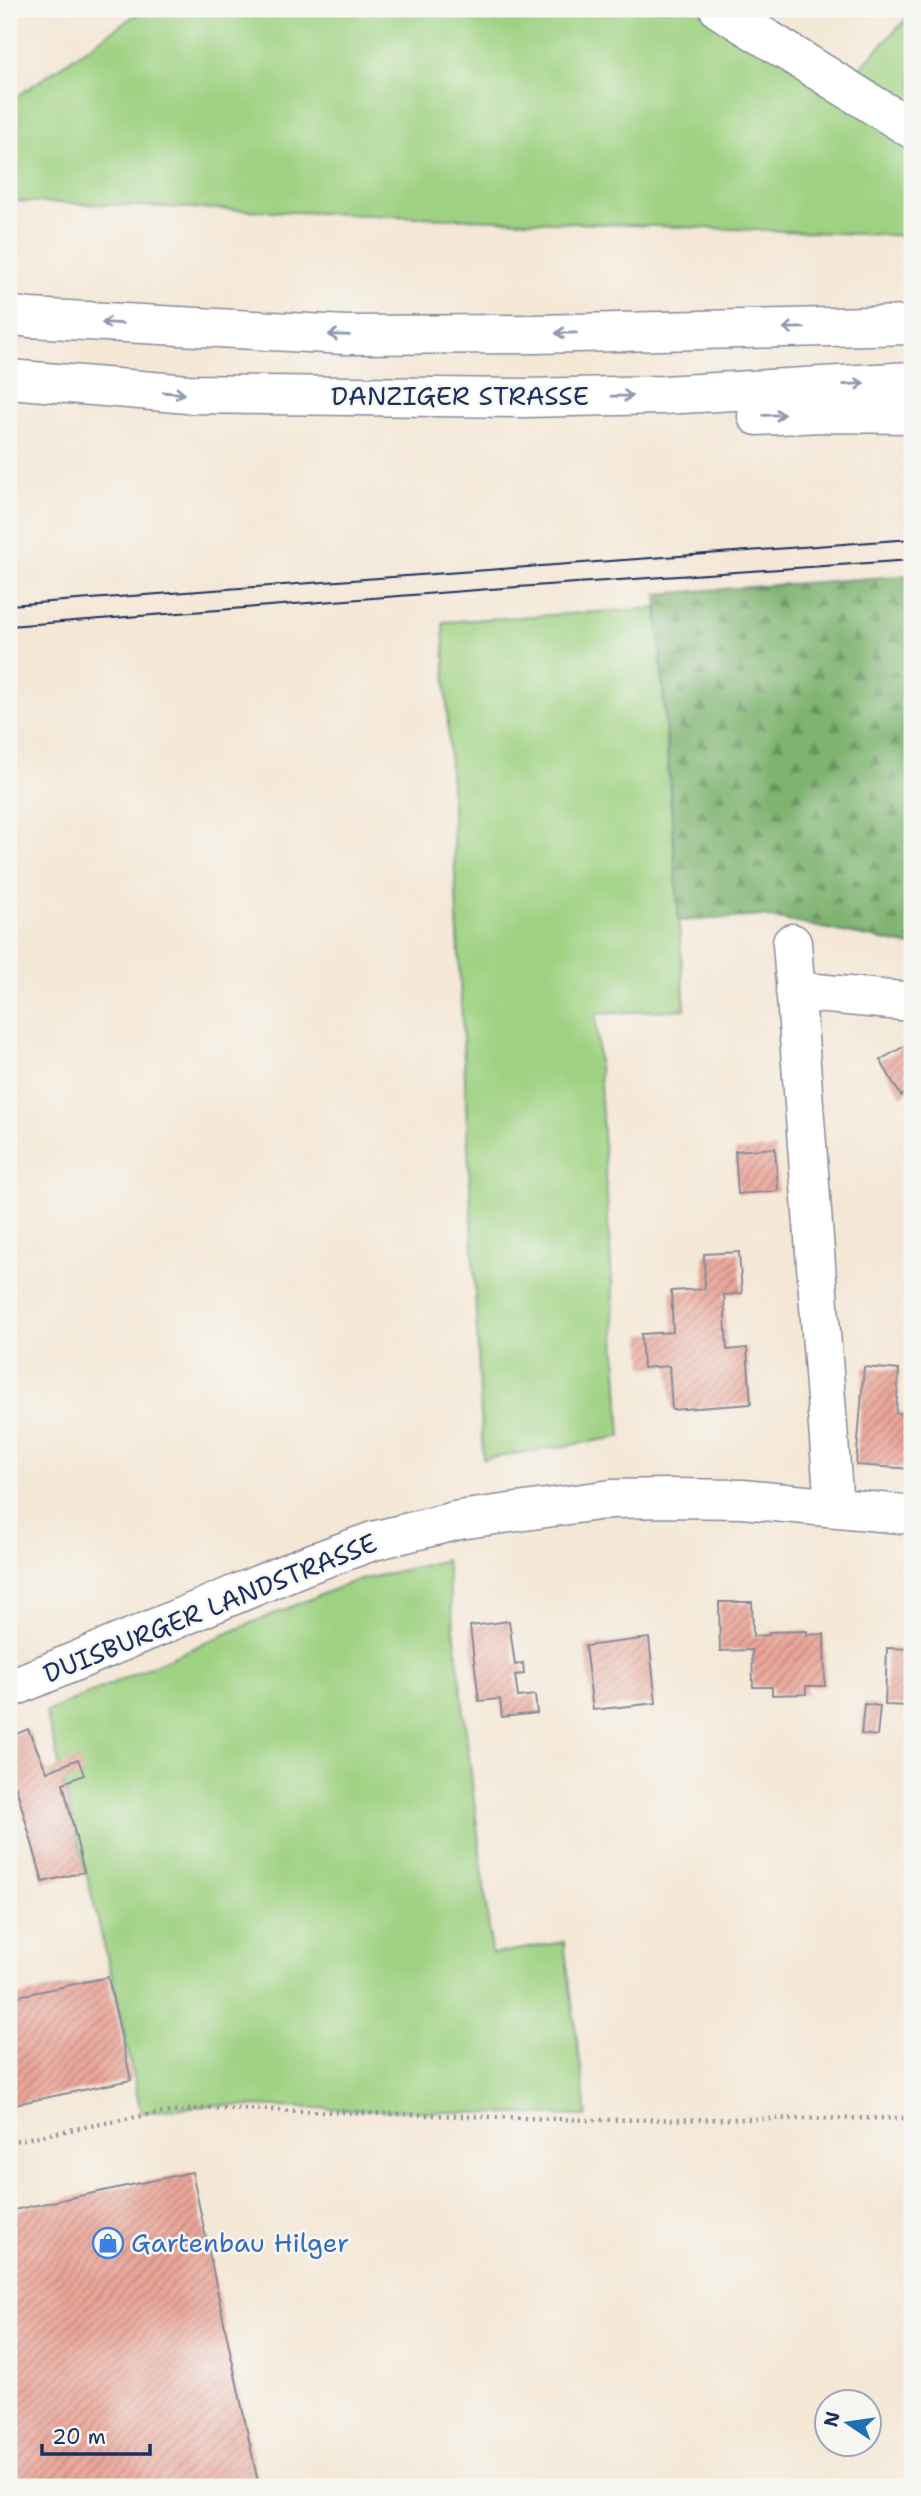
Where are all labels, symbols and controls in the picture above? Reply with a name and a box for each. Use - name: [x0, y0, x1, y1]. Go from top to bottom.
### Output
- one-way arrow: [101, 316, 124, 329]
- one-way arrow: [783, 321, 806, 334]
- one-way arrow: [555, 326, 578, 340]
- one-way arrow: [328, 328, 351, 341]
- street label: DANZIGER STRASSE: [331, 378, 589, 413]
- one-way arrow: [842, 378, 865, 391]
- one-way arrow: [163, 387, 185, 400]
- one-way arrow: [610, 389, 633, 402]
- one-way arrow: [762, 409, 785, 422]
- street label: DUISBURGER LANDSTRASSE: [38, 1524, 382, 1691]
- place label: Gartenbau Hilger: [131, 2225, 349, 2260]
- shop icon: Gartenbau Hilger: [91, 2226, 125, 2260]
- north arrow: [813, 2388, 883, 2458]
- text: N: [818, 2409, 846, 2429]
- scale bar: [42, 2412, 150, 2456]
- text: 20 m: [52, 2423, 106, 2451]

